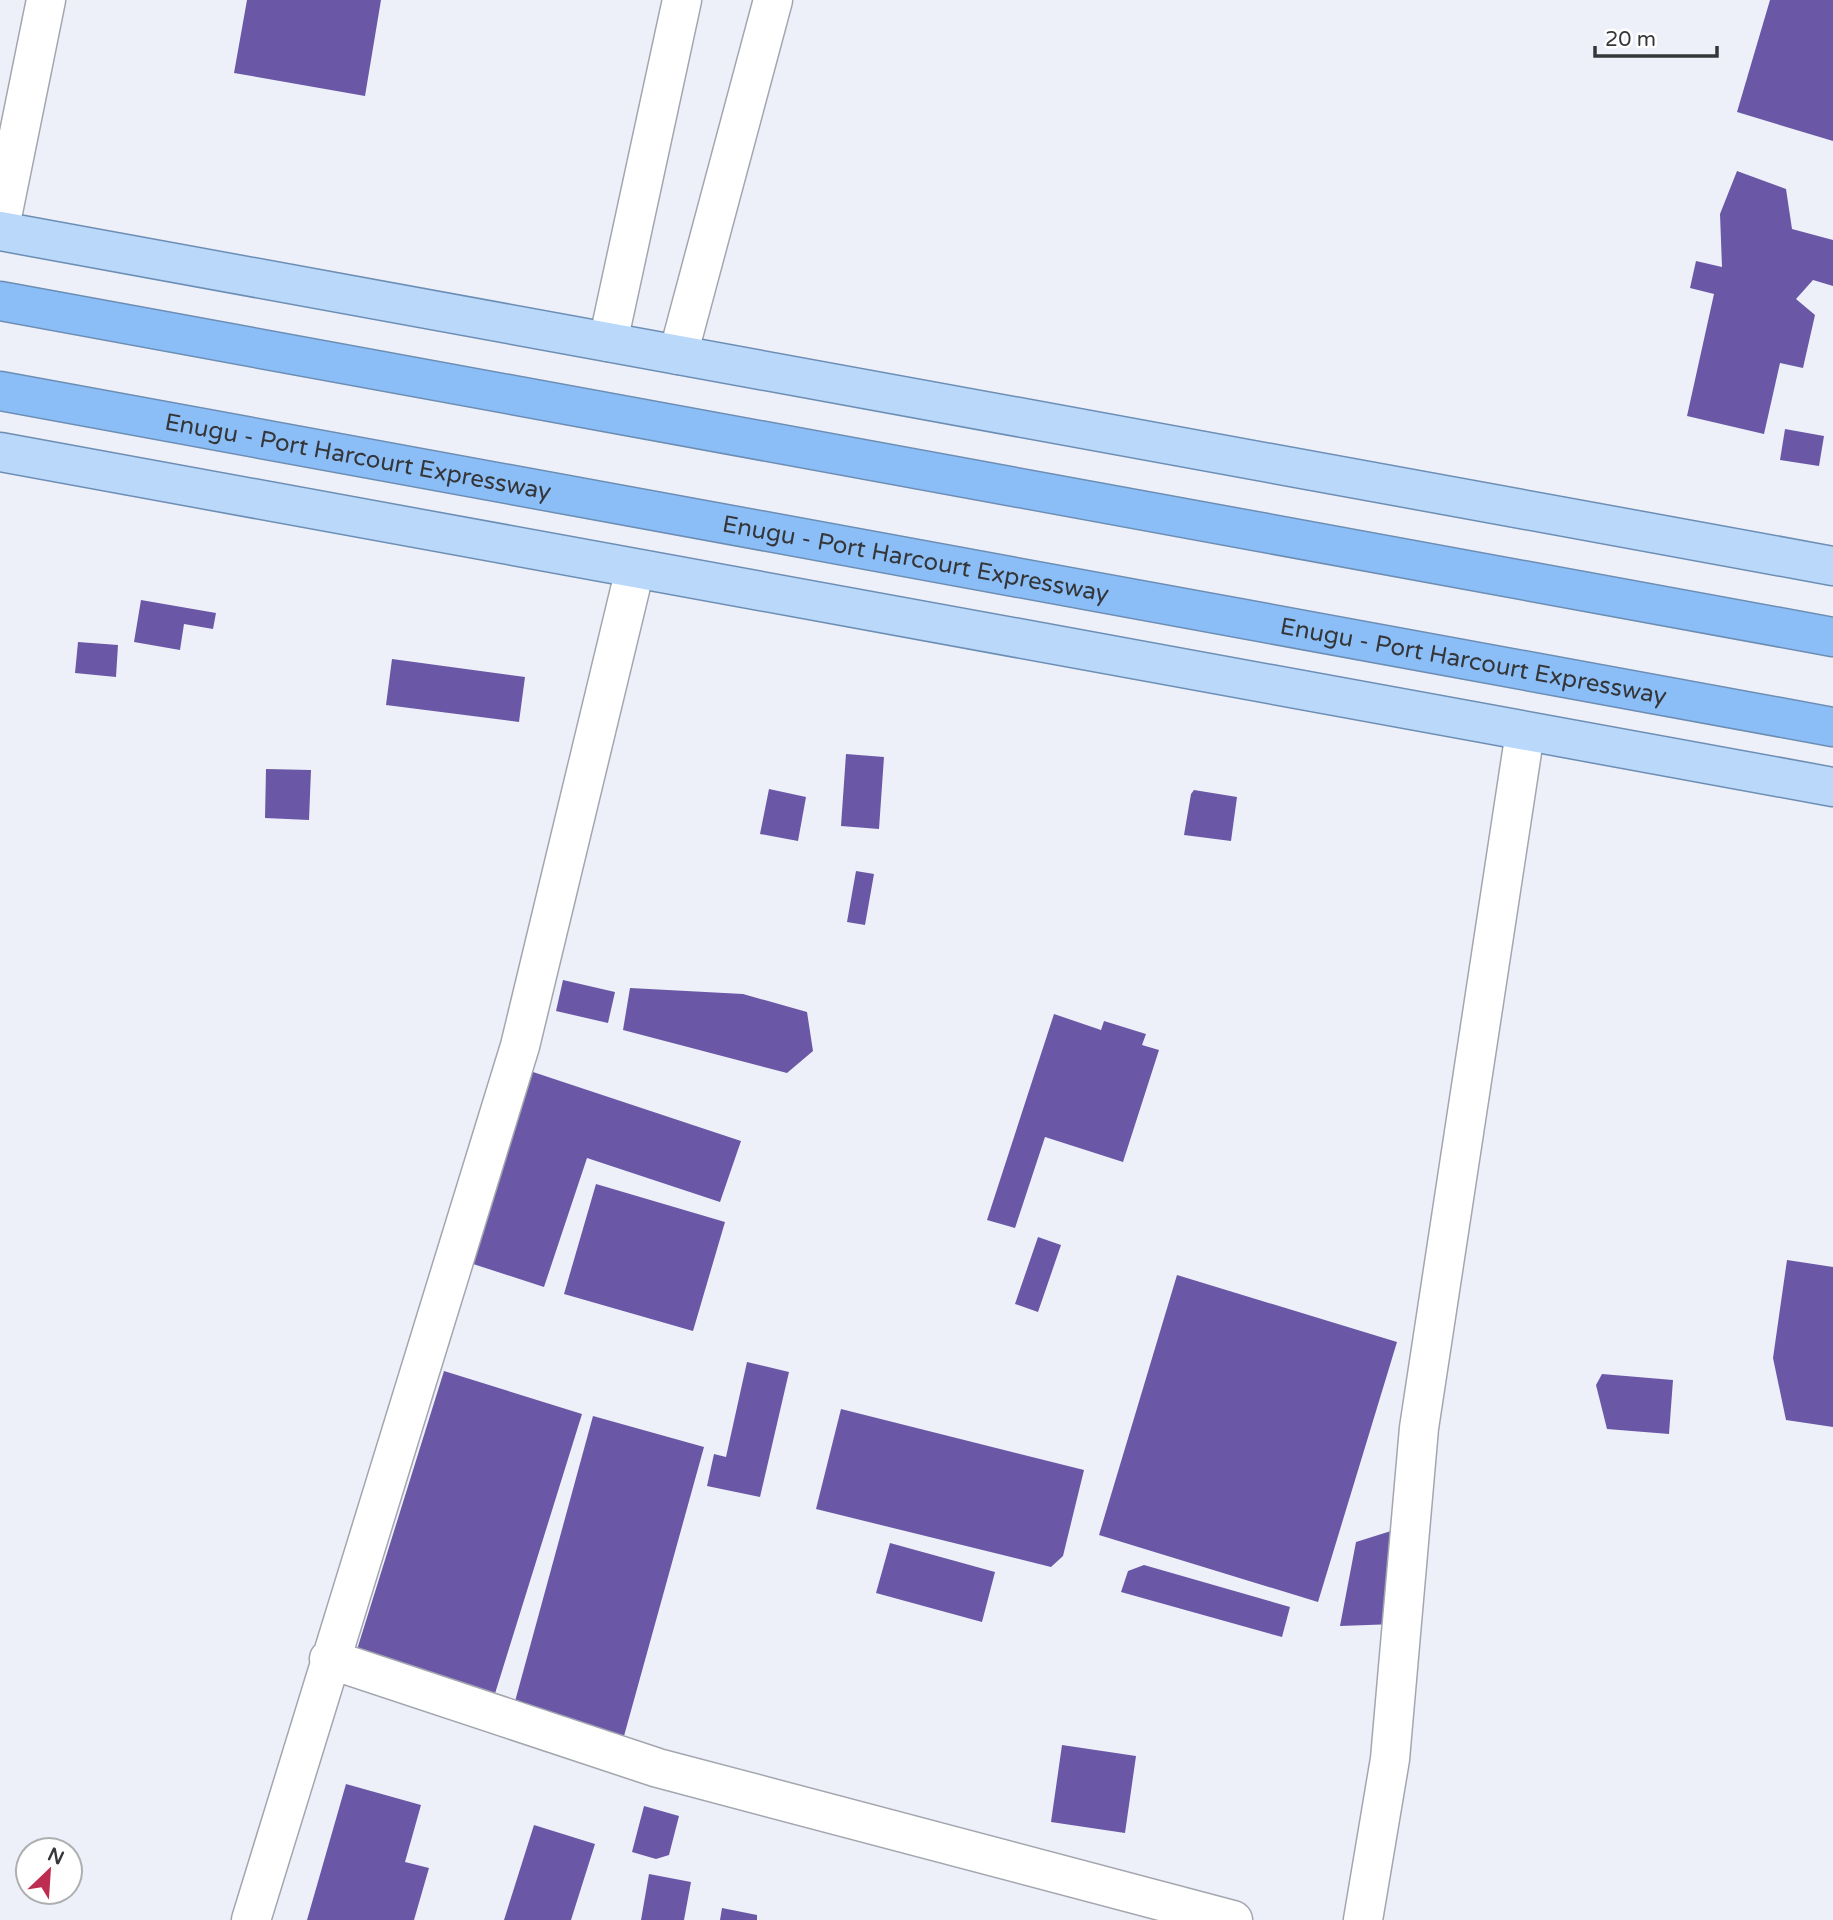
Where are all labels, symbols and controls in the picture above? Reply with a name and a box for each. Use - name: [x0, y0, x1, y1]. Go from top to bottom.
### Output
- scale bar: [1595, 14, 1717, 58]
- text: 20 m: [1605, 27, 1656, 52]
- street label: Enugu - Port Harcourt Expressway: [162, 407, 554, 507]
- street label: Enugu - Port Harcourt Expressway: [720, 510, 1111, 609]
- street label: Enugu - Port Harcourt Expressway: [1278, 612, 1669, 711]
- north arrow: [14, 1836, 84, 1906]
- text: N: [44, 1843, 67, 1870]

